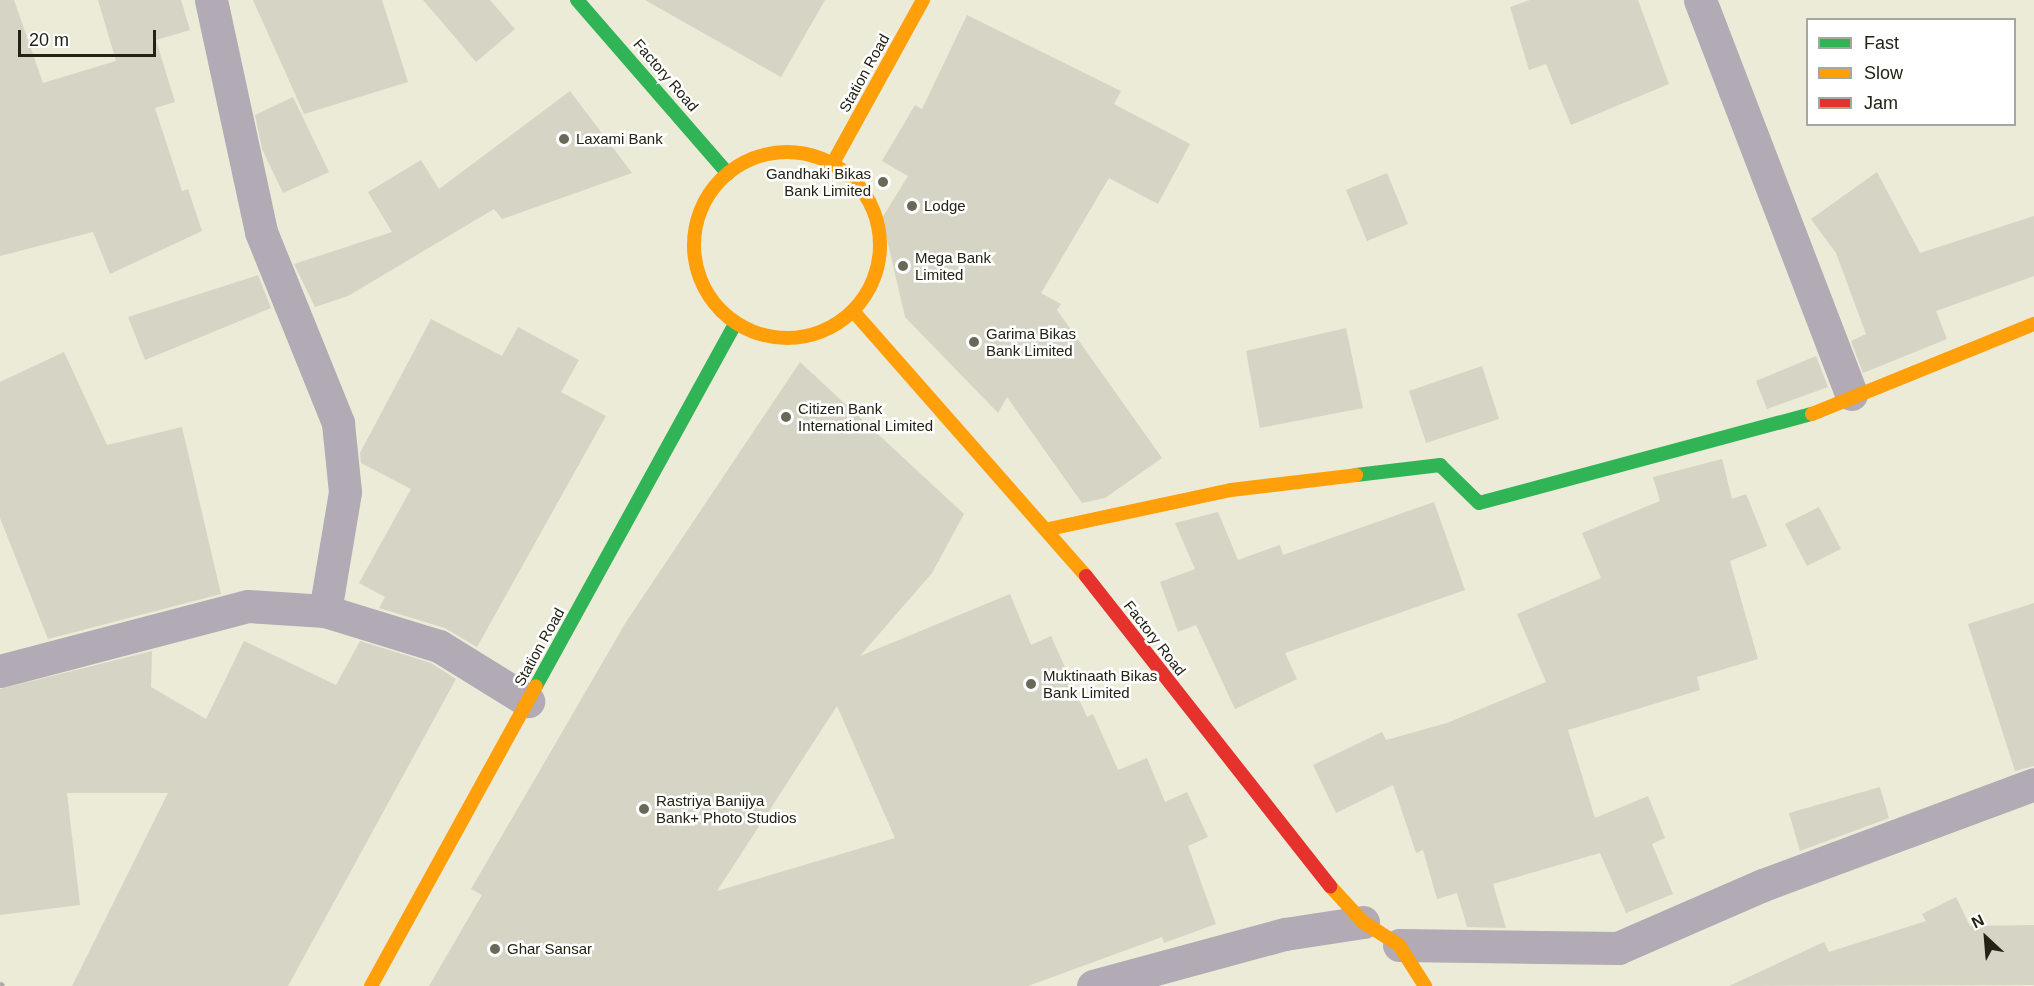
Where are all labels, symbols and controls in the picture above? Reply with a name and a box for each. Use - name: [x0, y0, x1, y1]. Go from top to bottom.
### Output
- scale bar: [21, 18, 159, 56]
- legend: [1806, 18, 2016, 126]
- text: 20 m: [29, 30, 69, 50]
- street label: Station Road: [835, 31, 893, 115]
- text: Fast: [1864, 33, 1899, 53]
- street label: Factory Road: [630, 35, 702, 115]
- text: Slow: [1864, 63, 1903, 83]
- text: Jam: [1864, 93, 1898, 113]
- place label: Laxami Bank: [576, 130, 663, 148]
- marker: Laxami Bank: [557, 132, 571, 146]
- place label: Gandhaki Bikas Bank Limited: [766, 164, 871, 199]
- marker: Gandhaki Bikas Bank Limited: [876, 175, 890, 189]
- place label: Lodge: [924, 197, 966, 215]
- marker: Lodge: [905, 199, 919, 213]
- place label: Mega Bank Limited: [915, 248, 991, 283]
- marker: Mega Bank Limited: [896, 259, 910, 273]
- place label: Garima Bikas Bank Limited: [986, 324, 1076, 359]
- marker: Garima Bikas Bank Limited: [967, 335, 981, 349]
- place label: Citizen Bank International Limited: [798, 399, 933, 434]
- marker: Citizen Bank International Limited: [779, 410, 793, 424]
- street label: Factory Road: [1120, 597, 1190, 679]
- street label: Station Road: [510, 605, 568, 689]
- place label: Muktinaath Bikas Bank Limited: [1043, 666, 1157, 701]
- marker: Muktinaath Bikas Bank Limited: [1024, 677, 1038, 691]
- place label: Rastriya Banijya Bank+ Photo Studios: [656, 791, 797, 826]
- marker: Rastriya Banijya Bank+ Photo Studios: [637, 802, 651, 816]
- north arrow: [1956, 908, 2016, 968]
- text: N: [1969, 911, 1987, 932]
- place label: Ghar Sansar: [507, 940, 592, 958]
- marker: Ghar Sansar: [488, 942, 502, 956]

